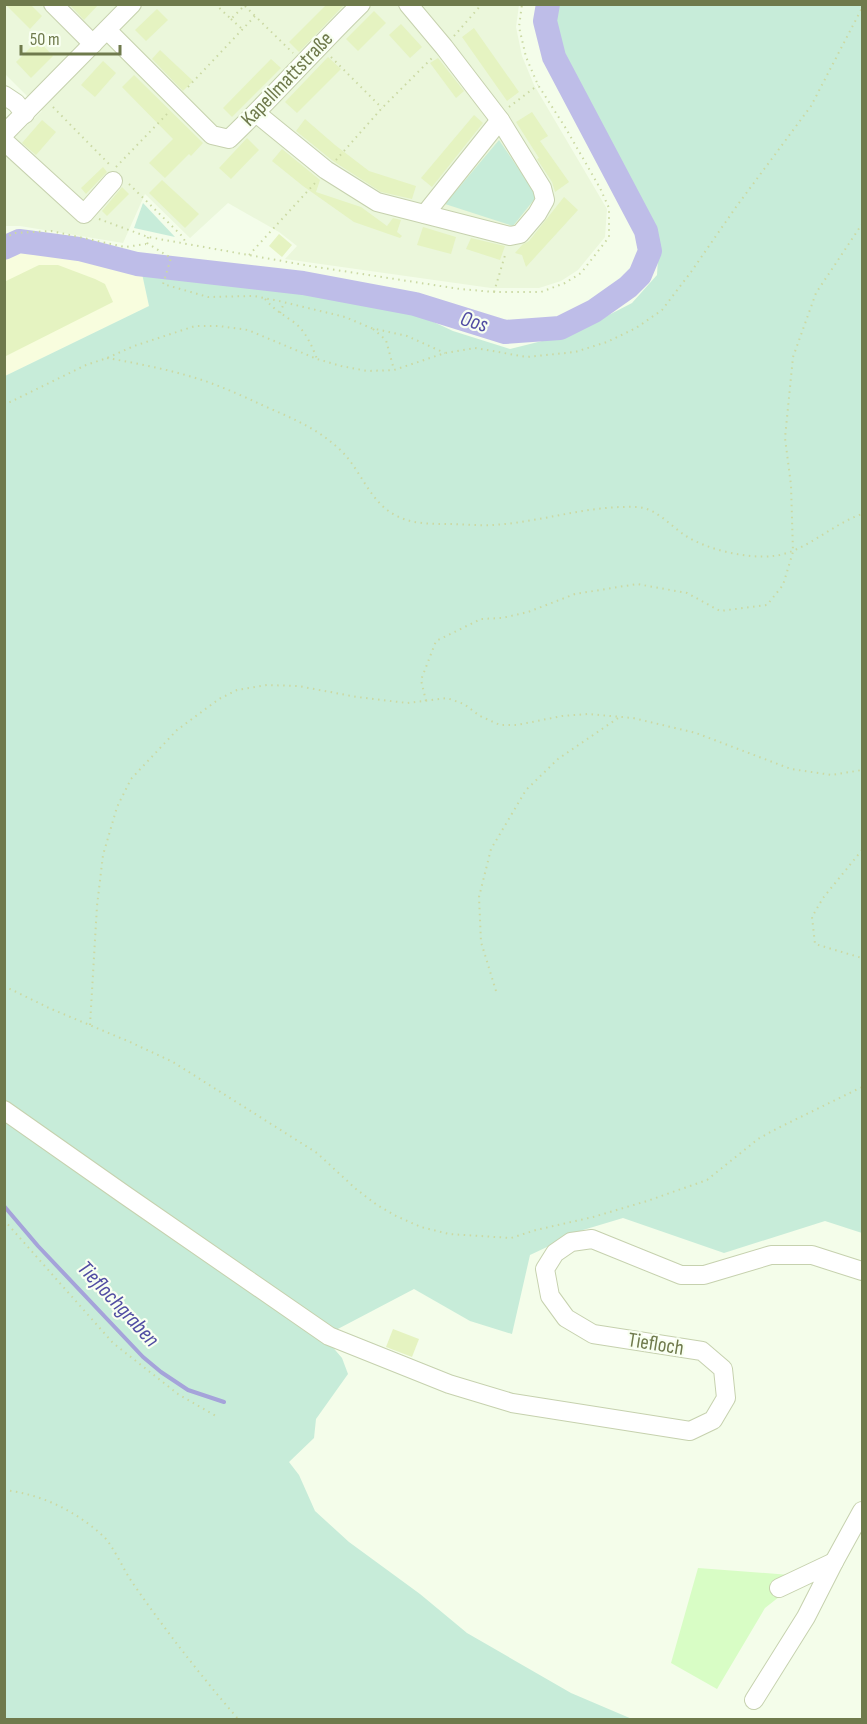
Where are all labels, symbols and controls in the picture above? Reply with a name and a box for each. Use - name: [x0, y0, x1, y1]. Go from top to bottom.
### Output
- scale bar: [21, 18, 120, 56]
- street label: Kapellmattstraße: [236, 27, 338, 131]
- text: 50 m: [30, 29, 60, 50]
- water label: Oos: [457, 305, 491, 339]
- water label: Tieflochgraben: [71, 1255, 165, 1353]
- street label: Tiefloch: [626, 1327, 686, 1361]

